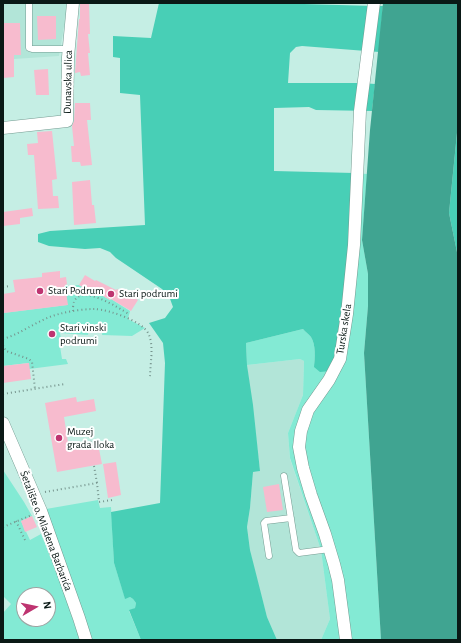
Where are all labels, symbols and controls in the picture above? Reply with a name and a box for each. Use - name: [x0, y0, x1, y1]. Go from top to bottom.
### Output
- street label: Dunavska ulica: [61, 50, 75, 114]
- place label: Stari Podrum: [48, 284, 104, 298]
- marker: Stari Podrum: [35, 286, 45, 296]
- place label: Stari podrumi: [119, 287, 178, 301]
- marker: Stari podrumi: [106, 289, 116, 299]
- street label: Turska skela: [333, 303, 355, 355]
- place label: Stari vinski podrumi: [60, 321, 106, 347]
- marker: Stari vinski podrumi: [47, 329, 57, 339]
- place label: Muzej grada Iloka: [67, 425, 114, 451]
- marker: Muzej grada Iloka: [54, 433, 64, 443]
- street label: Šetalište o. Mladena Barbarića: [17, 469, 75, 593]
- north arrow: [16, 587, 56, 627]
- text: N: [41, 601, 53, 610]

